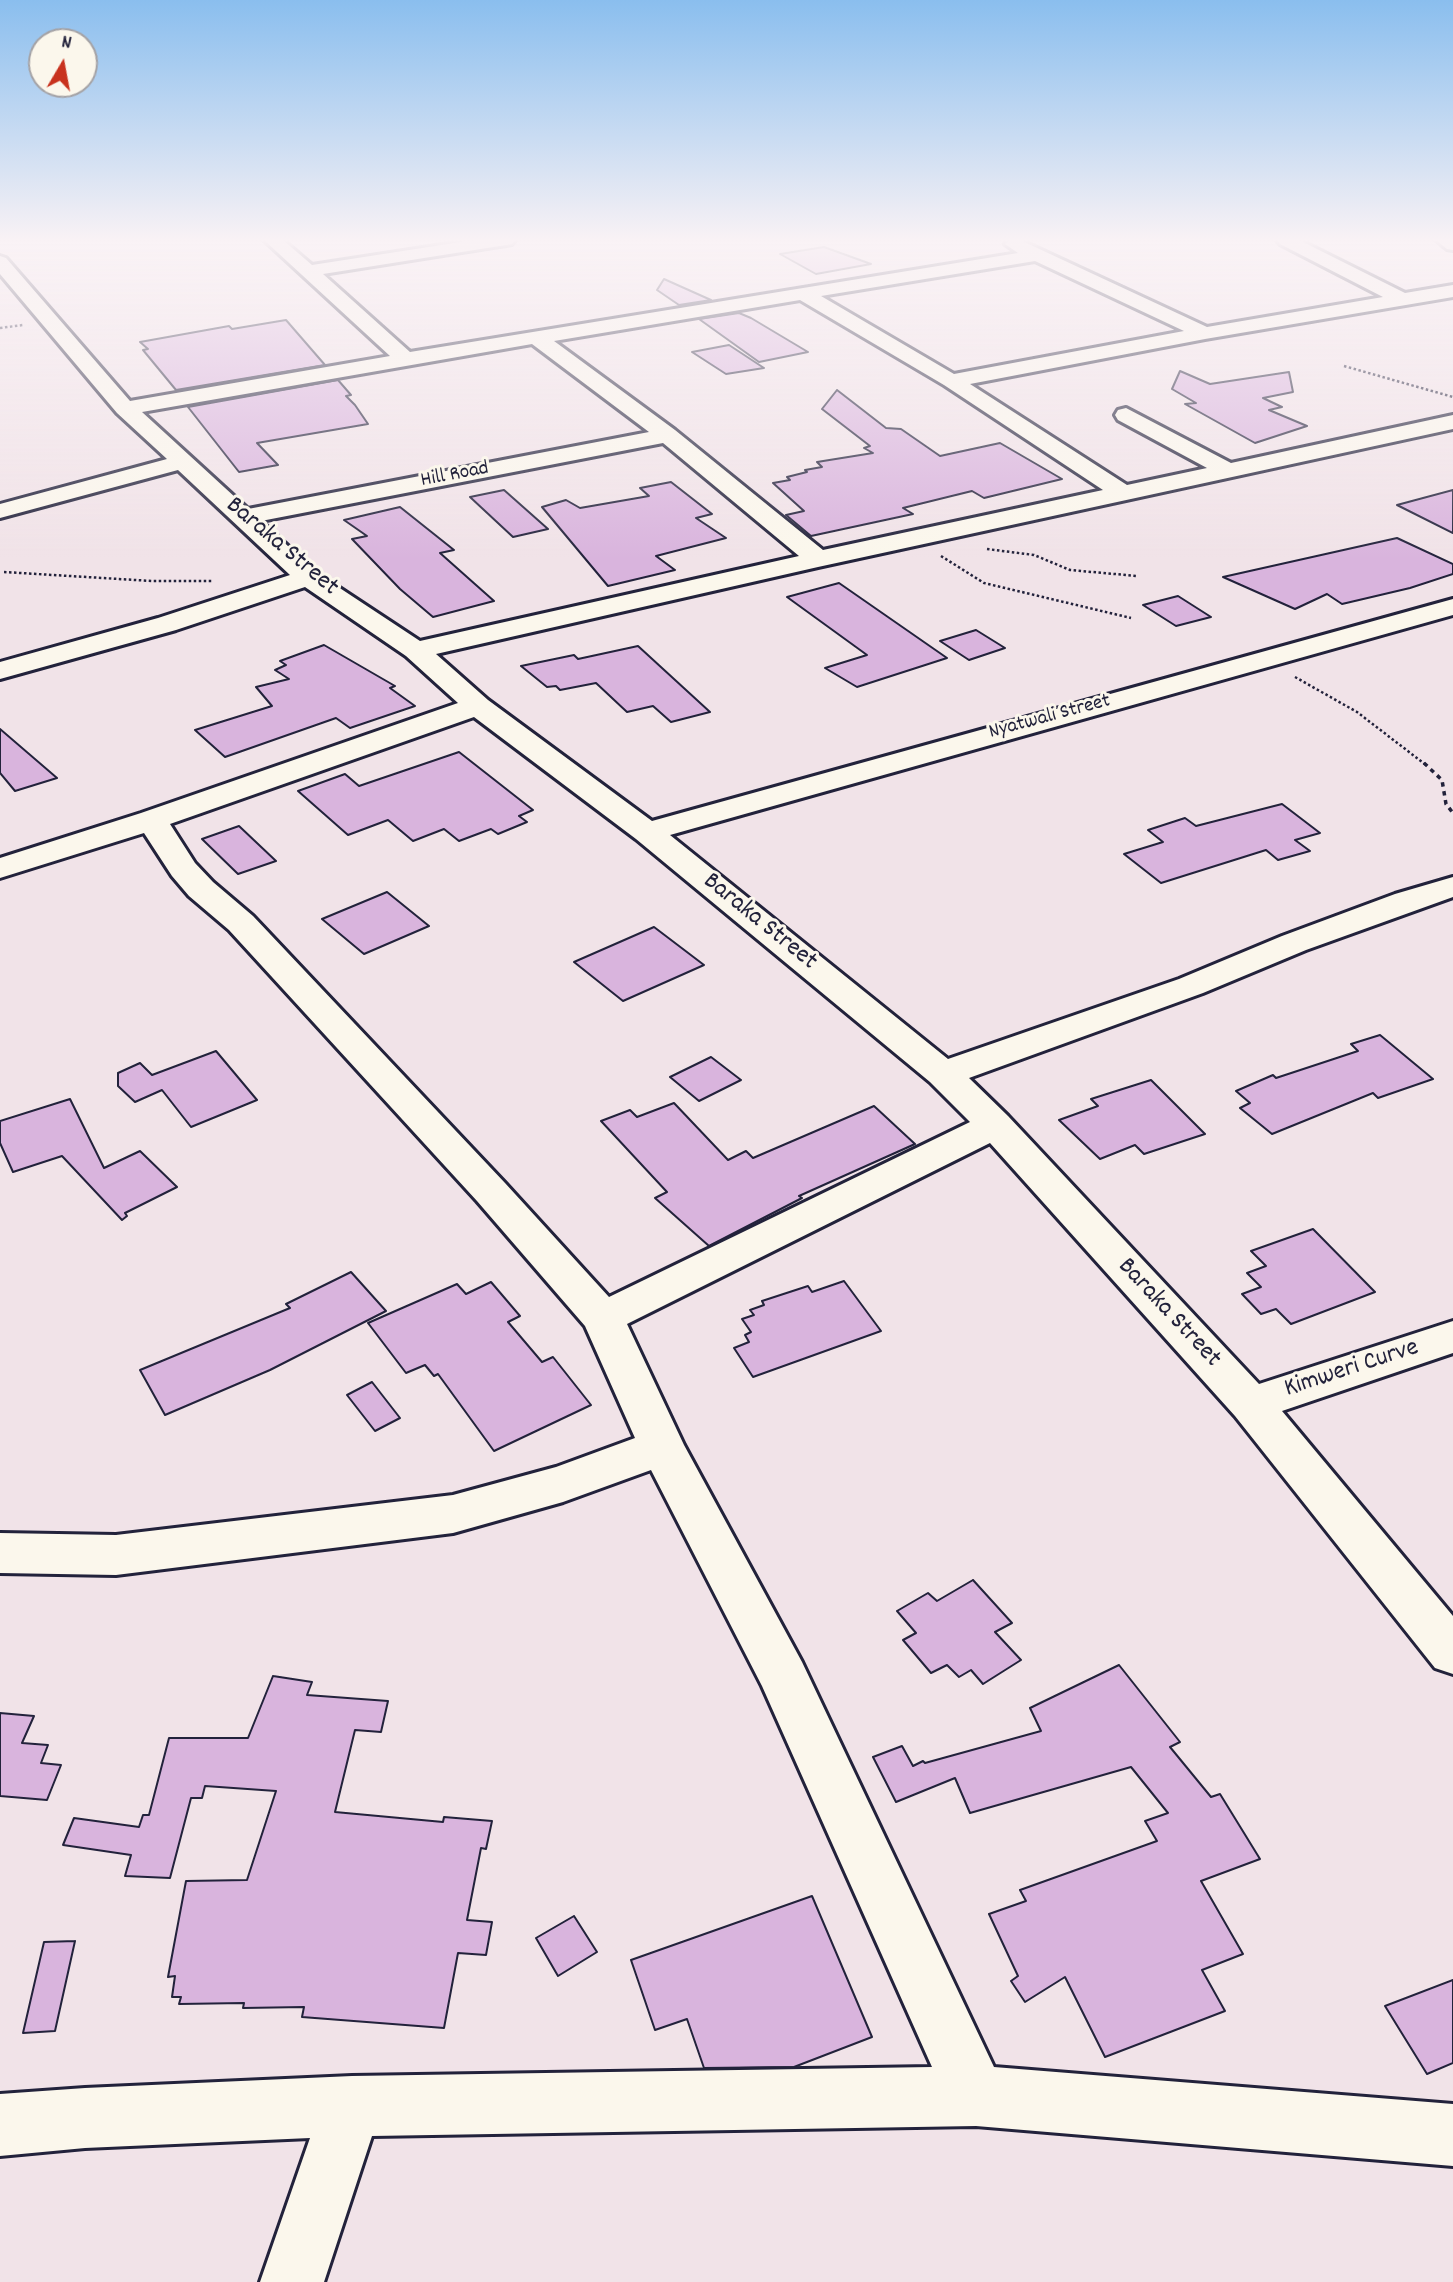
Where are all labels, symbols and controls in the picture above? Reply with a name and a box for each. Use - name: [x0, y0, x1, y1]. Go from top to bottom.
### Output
- north arrow: [28, 28, 98, 98]
- text: N: [59, 30, 73, 58]
- street label: Hill Road: [419, 457, 491, 495]
- street label: Baraka Street: [218, 492, 344, 604]
- street label: Nyatwali Street: [987, 690, 1113, 746]
- street label: Baraka Street: [695, 867, 823, 979]
- street label: Baraka Street: [1109, 1253, 1227, 1375]
- street label: Kimweri Curve: [1281, 1334, 1423, 1406]

